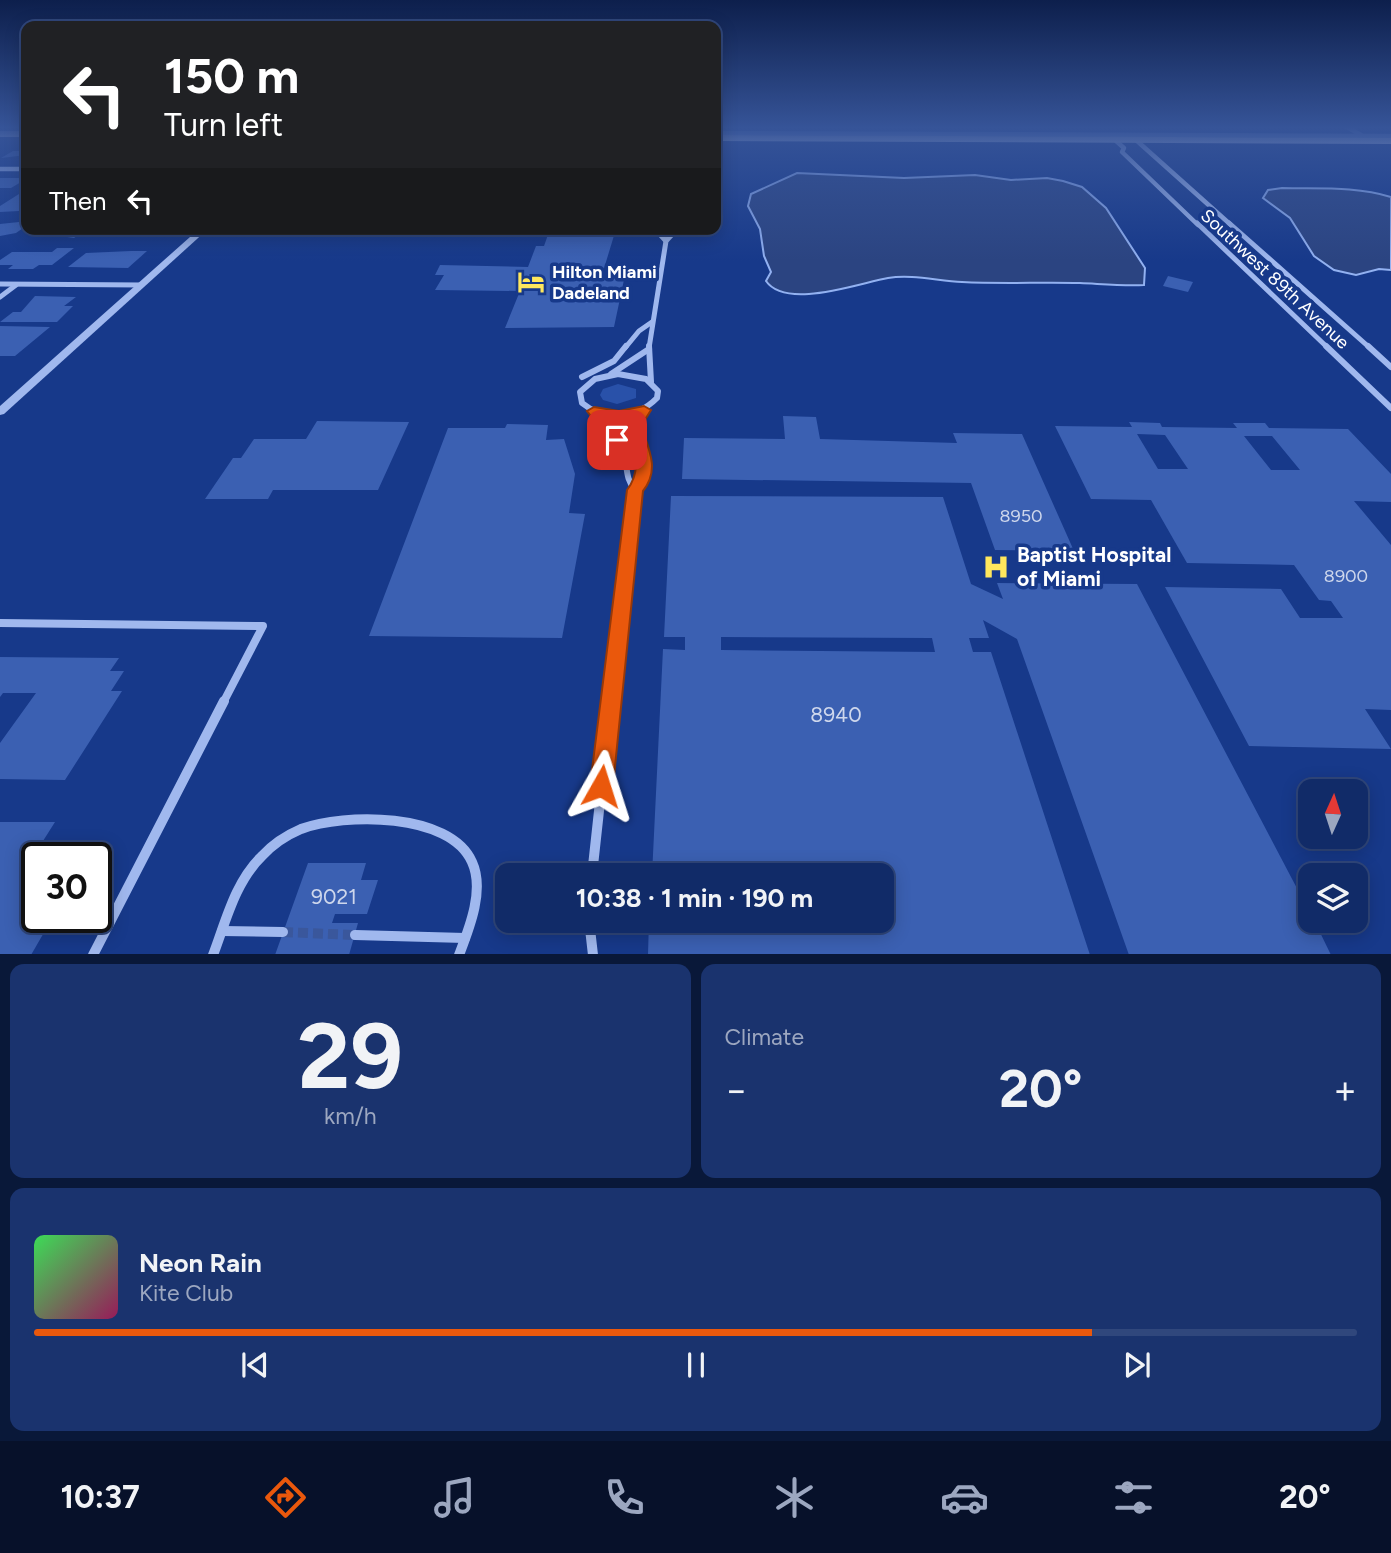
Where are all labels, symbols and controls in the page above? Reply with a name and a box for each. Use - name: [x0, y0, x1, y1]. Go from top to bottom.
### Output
- text: 150 m: [164, 46, 299, 105]
- icon: left: [49, 49, 140, 140]
- text: Turn left: [164, 106, 283, 144]
- icon: left: [121, 182, 159, 220]
- text: Then: [49, 185, 107, 217]
- street label: Southwest 89th Avenue: [1196, 204, 1354, 354]
- place label: Hilton Miami Dadeland: [552, 261, 657, 304]
- hotel icon: Hilton Miami Dadeland: [516, 267, 546, 297]
- pin: [587, 410, 647, 470]
- icon: arrive: [598, 421, 636, 459]
- house number: 8950: [999, 505, 1043, 527]
- place label: Baptist Hospital of Miami: [1017, 542, 1171, 591]
- hospital icon: Baptist Hospital of Miami: [981, 552, 1011, 582]
- house number: 8900: [1324, 565, 1368, 587]
- house number: 8940: [810, 702, 862, 727]
- position arrow: [564, 749, 638, 823]
- north arrow: [1298, 779, 1368, 849]
- map controls: [1298, 779, 1368, 933]
- speed limit sign: 30: [21, 842, 112, 933]
- button: layers: [1298, 863, 1368, 933]
- text: 10:38 · 1 min · 190 m: [576, 882, 813, 914]
- house number: 9021: [311, 884, 357, 909]
- text: 29: [298, 1002, 403, 1111]
- text: Climate: [725, 1023, 804, 1051]
- text: 20°: [999, 1058, 1082, 1120]
- text: −: [725, 1067, 748, 1113]
- text: +: [1333, 1067, 1357, 1113]
- text: km/h: [324, 1102, 377, 1130]
- text: Neon Rain: [139, 1247, 262, 1279]
- text: Kite Club: [139, 1279, 233, 1307]
- icon: previous: [236, 1346, 274, 1384]
- icon: pause: [677, 1346, 715, 1384]
- icon: next: [1118, 1346, 1156, 1384]
- icon: directions: [261, 1473, 310, 1522]
- icon: music: [430, 1473, 479, 1522]
- icon: phone: [600, 1473, 649, 1522]
- icon: climate: [770, 1473, 819, 1522]
- icon: car: [940, 1473, 989, 1522]
- icon: filters: [1109, 1473, 1158, 1522]
- text: 10:37: [60, 1478, 140, 1516]
- text: 20°: [1279, 1478, 1331, 1516]

